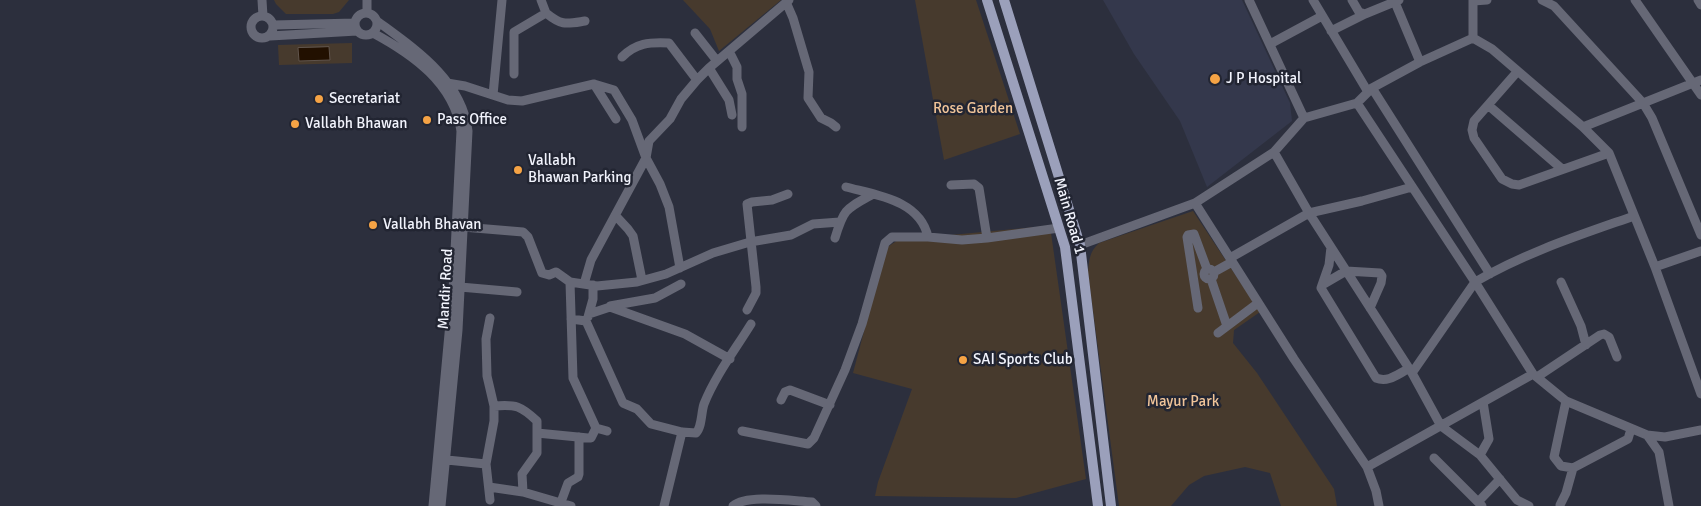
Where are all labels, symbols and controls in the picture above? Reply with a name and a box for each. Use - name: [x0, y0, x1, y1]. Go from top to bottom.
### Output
- place label: J P Hospital: [1226, 70, 1302, 88]
- marker: J P Hospital: [1208, 72, 1222, 86]
- place label: Secretariat: [329, 90, 400, 108]
- marker: Secretariat: [313, 93, 325, 105]
- park label: Rose Garden: [933, 100, 1013, 118]
- place label: Pass Office: [437, 111, 507, 129]
- marker: Pass Office: [421, 114, 433, 126]
- place label: Vallabh Bhawan: [305, 115, 407, 133]
- marker: Vallabh Bhawan: [289, 118, 301, 130]
- place label: Vallabh Bhawan Parking: [528, 152, 631, 187]
- marker: Vallabh Bhawan Parking: [512, 164, 524, 176]
- street label: Main Road 1: [1049, 176, 1089, 256]
- place label: Vallabh Bhavan: [383, 216, 481, 234]
- marker: Vallabh Bhavan: [367, 219, 379, 231]
- street label: Mandir Road: [435, 248, 457, 330]
- place label: SAI Sports Club: [973, 351, 1073, 369]
- marker: SAI Sports Club: [957, 354, 969, 366]
- park label: Mayur Park: [1147, 393, 1219, 411]

